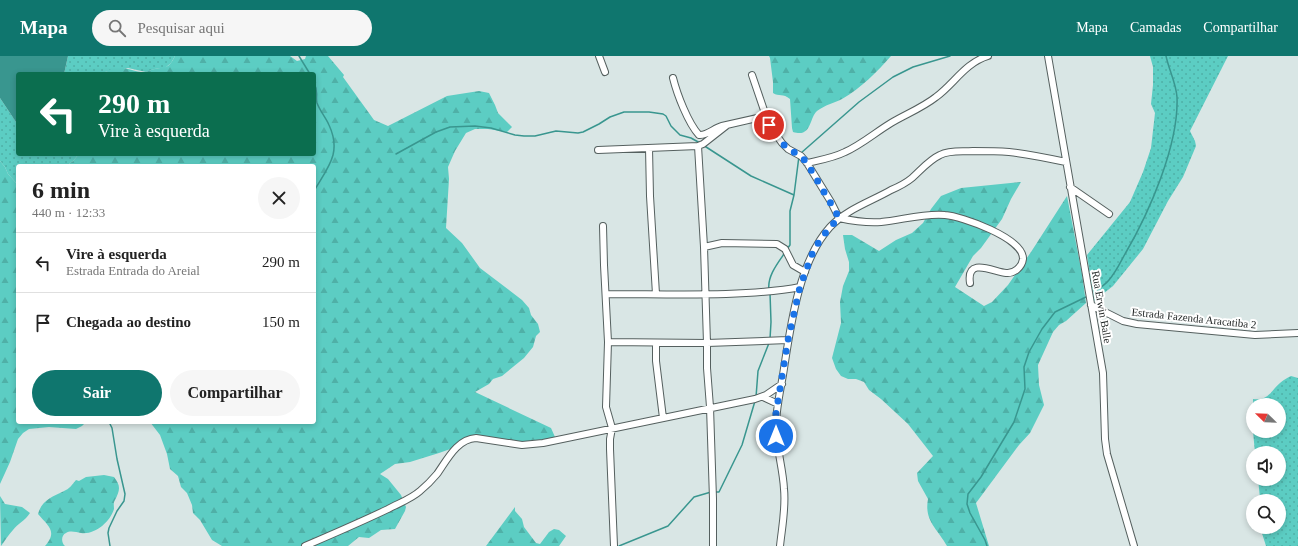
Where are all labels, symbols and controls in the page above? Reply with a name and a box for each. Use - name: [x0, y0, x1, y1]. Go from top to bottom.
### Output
- search box: [92, 10, 372, 46]
- text: Mapa: [20, 17, 68, 38]
- icon: search: [106, 17, 128, 39]
- text: Pesquisar aqui: [138, 20, 225, 36]
- text: Mapa: [1076, 20, 1108, 35]
- text: Camadas: [1130, 20, 1181, 35]
- text: Compartilhar: [1203, 20, 1278, 35]
- icon: left: [32, 88, 84, 140]
- text: 290 m: [98, 88, 170, 119]
- pin: [752, 108, 786, 142]
- icon: arrive: [758, 114, 780, 136]
- text: Vire à esquerda: [98, 121, 210, 141]
- text: 6 min: [32, 177, 90, 203]
- button: close: [258, 177, 300, 219]
- text: 440 m · 12:33: [32, 205, 105, 220]
- text: Vire à esquerda: [66, 246, 167, 262]
- icon: left: [32, 252, 54, 274]
- text: 290 m: [262, 254, 300, 270]
- text: Estrada Entrada do Areial: [66, 263, 200, 278]
- street label: Rua Erwin Balle: [1090, 270, 1114, 344]
- street label: Estrada Fazenda Aracatiba 2: [1131, 305, 1257, 331]
- icon: arrive: [32, 312, 54, 334]
- text: Chegada ao destino: [66, 314, 191, 330]
- text: 150 m: [262, 314, 300, 330]
- button: Sair: [32, 370, 162, 416]
- button: Compartilhar: [170, 370, 300, 416]
- north arrow: [1246, 398, 1286, 438]
- map controls: [1246, 398, 1286, 534]
- position arrow: [755, 415, 797, 457]
- button: sound: [1246, 446, 1286, 486]
- button: search: [1246, 494, 1286, 534]

